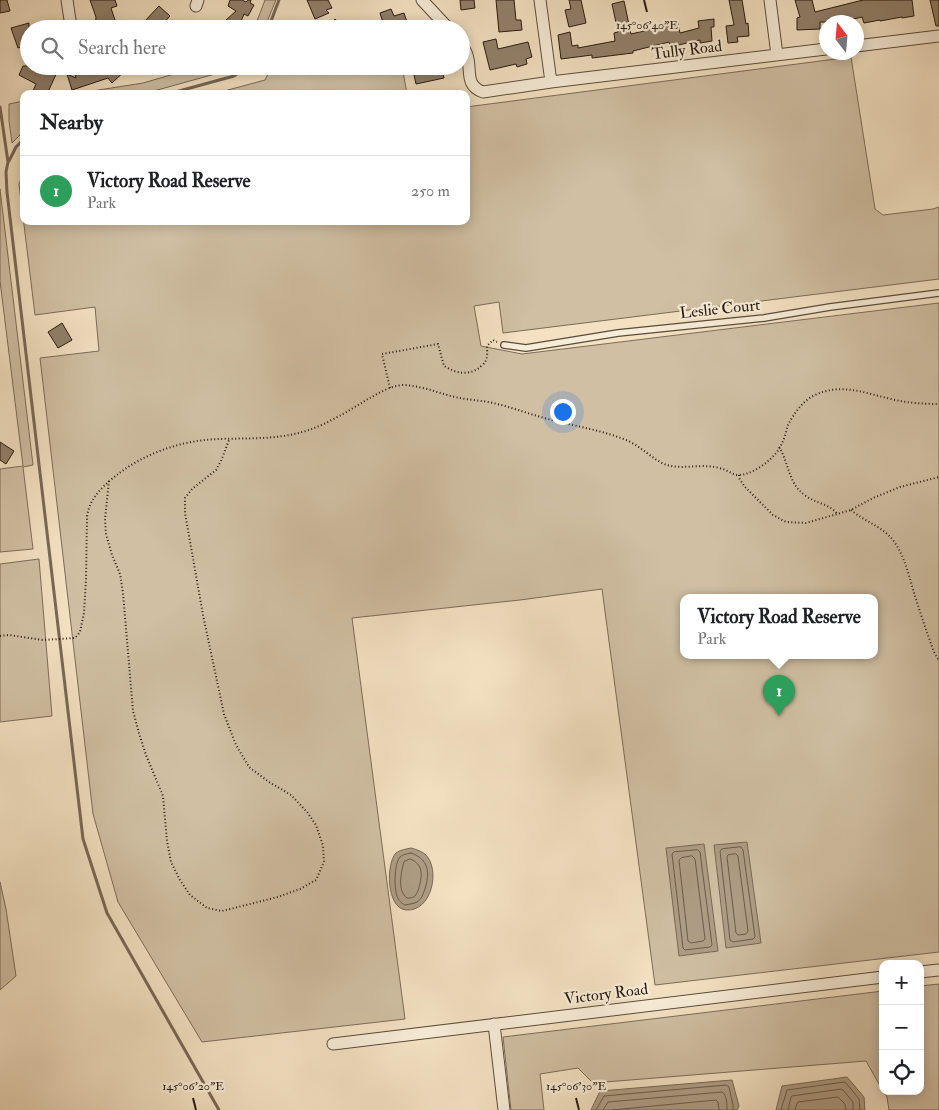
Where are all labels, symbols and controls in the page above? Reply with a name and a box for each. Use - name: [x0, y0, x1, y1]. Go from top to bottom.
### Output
- north arrow: [819, 15, 864, 60]
- text: 145°06'40"E: [616, 18, 678, 33]
- search box: [20, 20, 470, 75]
- icon: search: [38, 34, 66, 62]
- text: Search here: [78, 36, 166, 60]
- street label: Tully Road: [651, 36, 723, 64]
- text: Nearby: [40, 109, 103, 136]
- text: Victory Road Reserve: [87, 169, 250, 193]
- text: 1: [53, 181, 59, 201]
- text: 250 m: [411, 181, 450, 201]
- text: Park: [87, 193, 116, 213]
- street label: Leslie Court: [679, 295, 761, 323]
- your location: [550, 399, 576, 425]
- popup: [680, 594, 878, 659]
- text: Victory Road Reserve: [697, 605, 861, 629]
- text: Park: [697, 629, 726, 649]
- pin: 1: [763, 675, 795, 716]
- map controls: [879, 960, 924, 1095]
- button: +: [879, 960, 924, 1005]
- street label: Victory Road: [563, 979, 649, 1009]
- button: −: [879, 1005, 924, 1050]
- button: locate: [879, 1050, 924, 1095]
- text: 145°06'20"E: [162, 1079, 224, 1094]
- text: 145°06'30"E: [546, 1079, 606, 1094]

